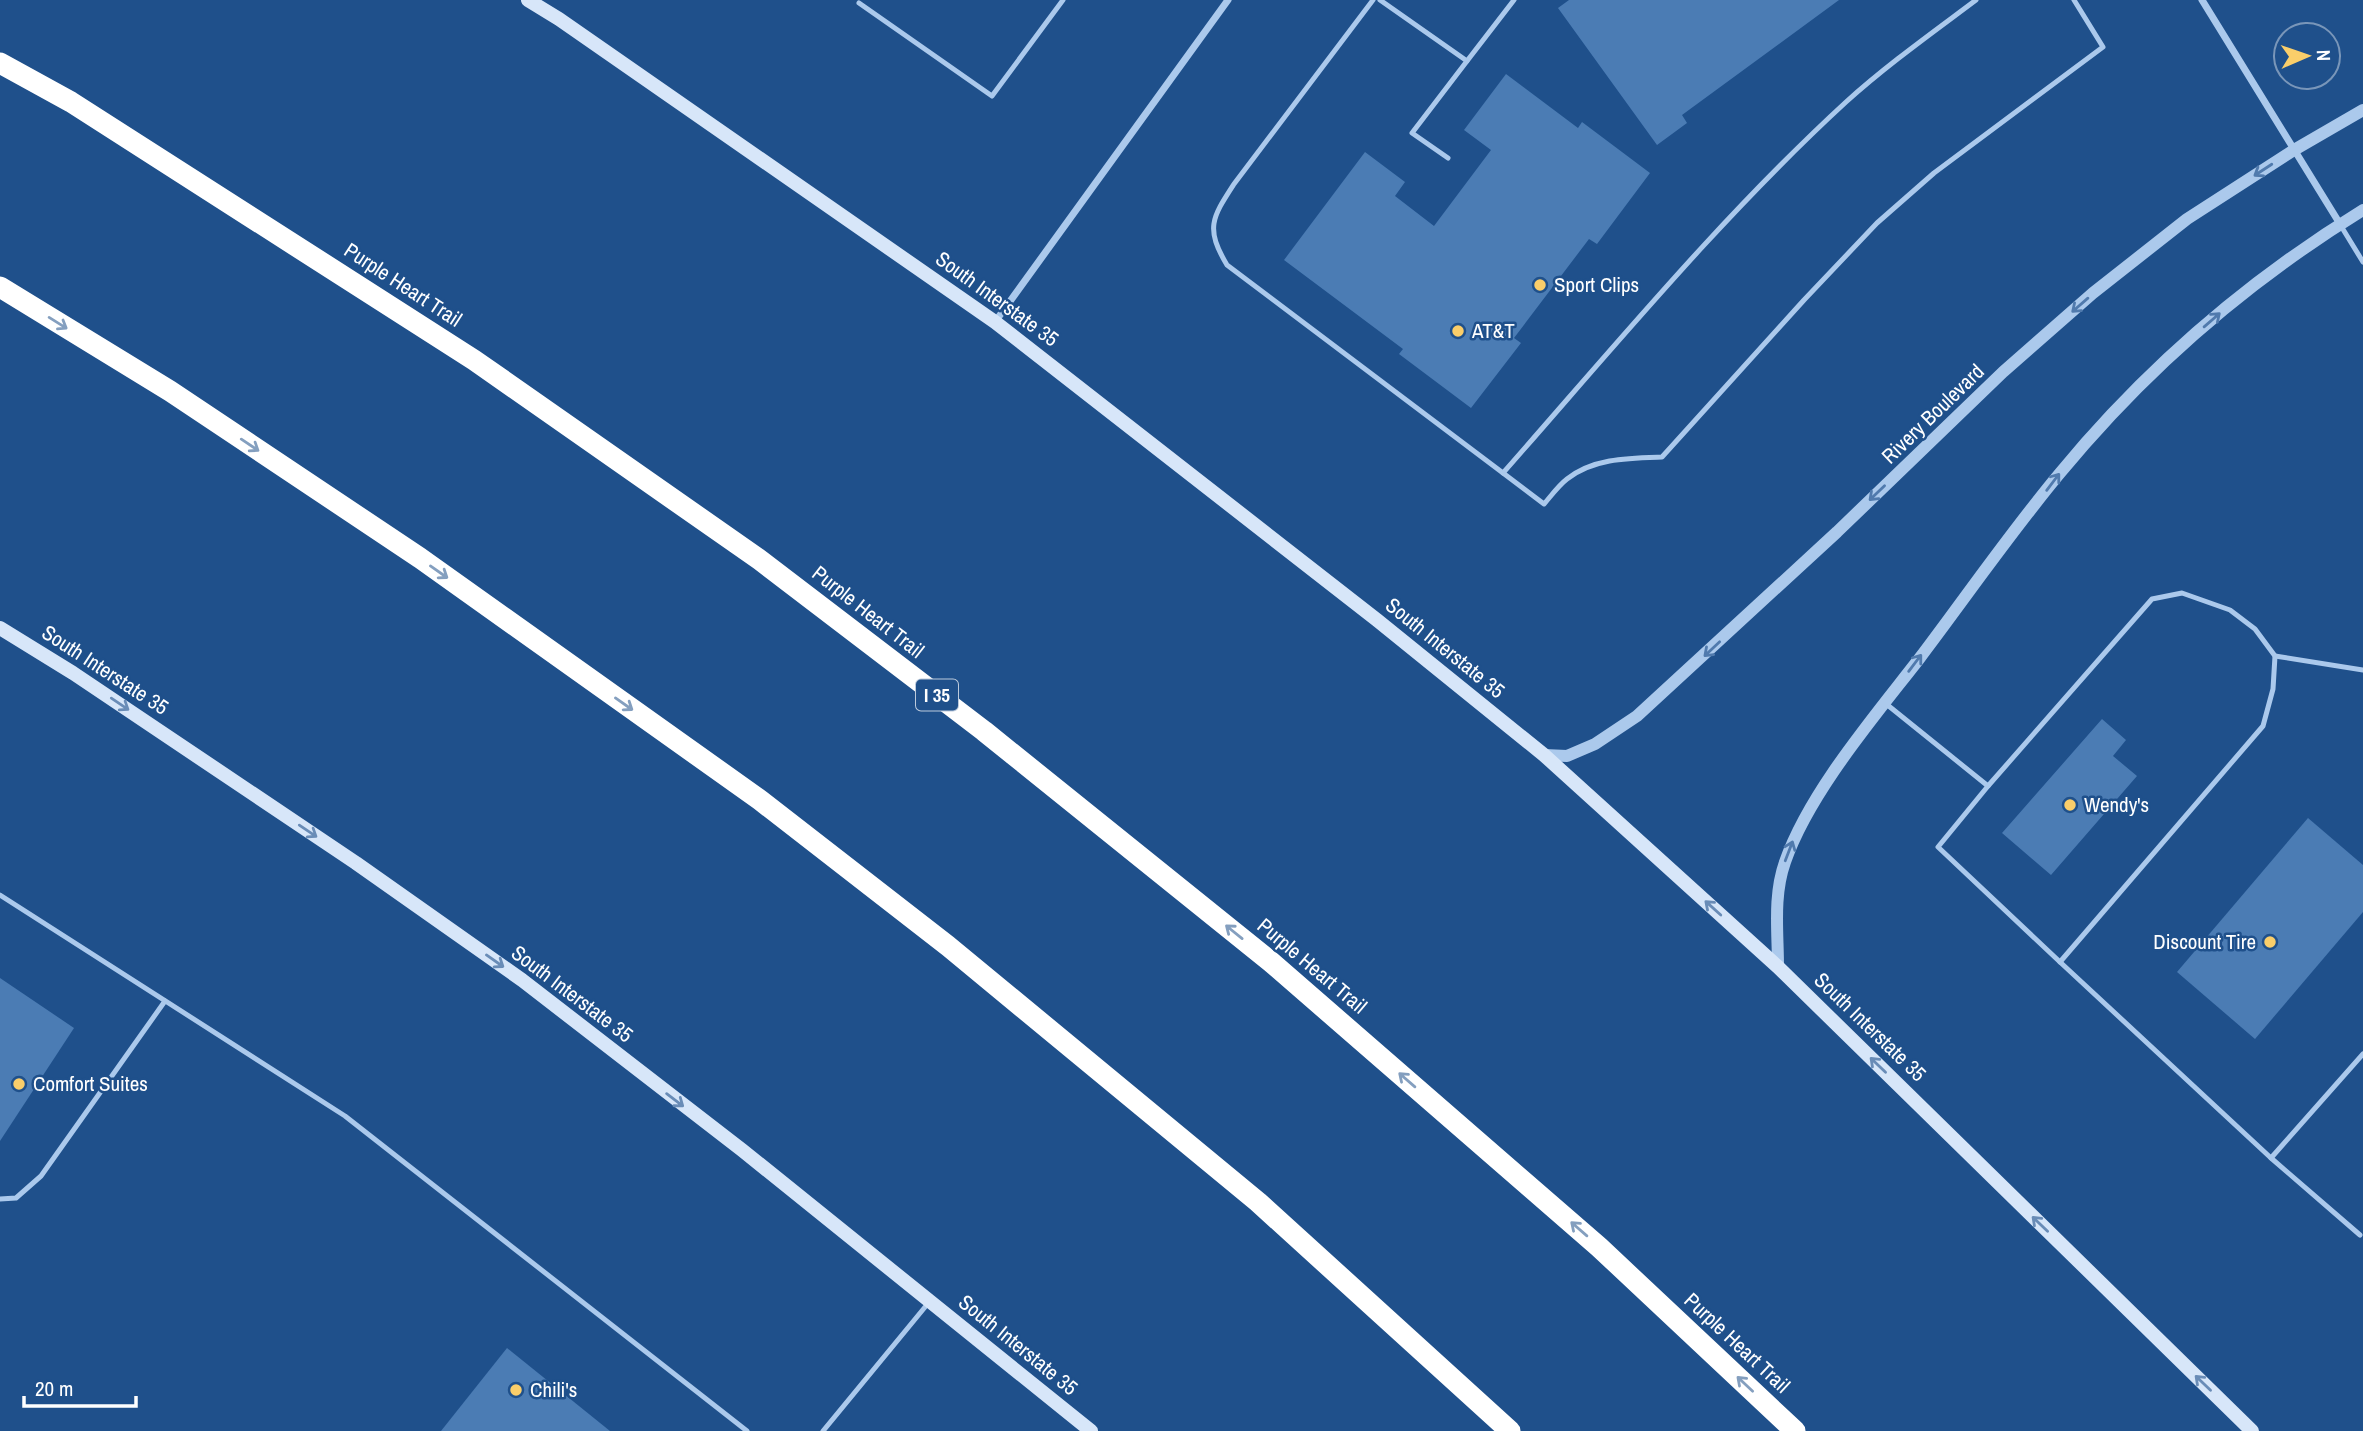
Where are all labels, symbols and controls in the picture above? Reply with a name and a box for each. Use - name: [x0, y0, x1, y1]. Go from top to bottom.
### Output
- north arrow: [2272, 21, 2342, 91]
- text: N: [2311, 49, 2337, 61]
- one-way arrow: [2253, 164, 2273, 178]
- street label: Purple Heart Trail: [339, 236, 468, 333]
- street label: South Interstate 35: [930, 244, 1065, 353]
- place label: Sport Clips: [1554, 270, 1639, 299]
- marker: Sport Clips: [1532, 277, 1548, 293]
- one-way arrow: [2071, 297, 2089, 313]
- one-way arrow: [2203, 312, 2221, 328]
- one-way arrow: [48, 316, 68, 330]
- place label: AT&T: [1471, 316, 1515, 345]
- marker: AT&T: [1450, 323, 1466, 339]
- street label: Rivery Boulevard: [1875, 357, 1990, 470]
- one-way arrow: [240, 438, 259, 452]
- one-way arrow: [2045, 473, 2060, 492]
- one-way arrow: [1869, 485, 1886, 502]
- street label: Purple Heart Trail: [806, 559, 930, 665]
- one-way arrow: [429, 564, 448, 579]
- street label: South Interstate 35: [1380, 591, 1511, 705]
- street label: South Interstate 35: [36, 618, 174, 721]
- one-way arrow: [1703, 640, 1721, 657]
- one-way arrow: [1908, 654, 1923, 673]
- road number: I 35: [916, 680, 958, 710]
- one-way arrow: [109, 697, 129, 711]
- one-way arrow: [614, 697, 633, 711]
- place label: Wendy's: [2084, 790, 2149, 819]
- marker: Wendy's: [2062, 797, 2078, 813]
- one-way arrow: [298, 824, 318, 838]
- one-way arrow: [1784, 841, 1797, 863]
- one-way arrow: [1704, 900, 1722, 916]
- street label: Purple Heart Trail: [1251, 911, 1373, 1020]
- one-way arrow: [1225, 925, 1244, 940]
- place label: Discount Tire: [2153, 927, 2256, 956]
- marker: Discount Tire: [2262, 934, 2278, 950]
- street label: South Interstate 35: [505, 938, 639, 1049]
- one-way arrow: [485, 954, 504, 968]
- street label: South Interstate 35: [1808, 966, 1933, 1088]
- one-way arrow: [1870, 1056, 1887, 1073]
- place label: Comfort Suites: [33, 1069, 148, 1098]
- one-way arrow: [1398, 1072, 1416, 1088]
- marker: Comfort Suites: [11, 1076, 27, 1092]
- one-way arrow: [666, 1092, 684, 1107]
- one-way arrow: [2032, 1216, 2049, 1233]
- one-way arrow: [1570, 1221, 1588, 1237]
- street label: Purple Heart Trail: [1678, 1286, 1797, 1399]
- street label: South Interstate 35: [953, 1288, 1084, 1402]
- scale bar: [24, 1364, 136, 1408]
- text: 20 m: [35, 1374, 73, 1403]
- place label: Chili's: [530, 1375, 577, 1404]
- one-way arrow: [2195, 1375, 2212, 1392]
- one-way arrow: [1737, 1376, 1754, 1393]
- marker: Chili's: [508, 1382, 524, 1398]

